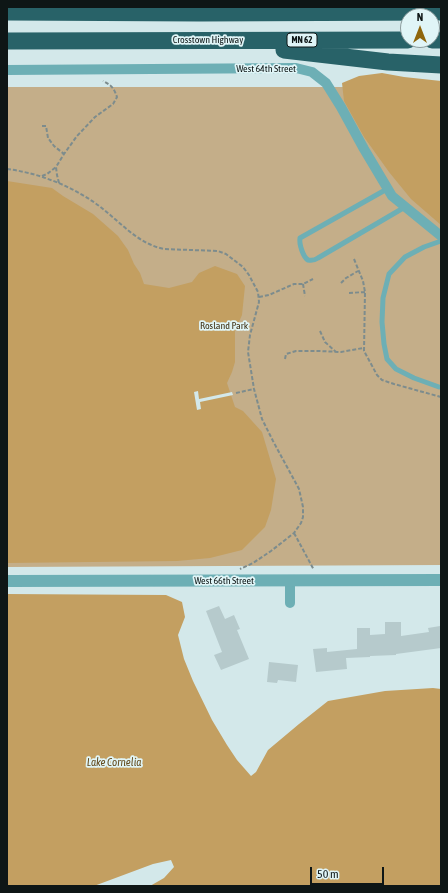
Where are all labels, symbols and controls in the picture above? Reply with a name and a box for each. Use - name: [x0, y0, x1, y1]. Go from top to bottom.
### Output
- north arrow: [400, 8, 440, 48]
- text: N: [417, 11, 423, 23]
- road number: MN 62: [287, 33, 317, 47]
- street label: Crosstown Highway: [173, 34, 243, 46]
- street label: West 64th Street: [236, 63, 296, 75]
- park label: Rosland Park: [200, 320, 248, 332]
- street label: West 66th Street: [194, 575, 254, 587]
- water label: Lake Cornelia: [87, 756, 141, 770]
- scale bar: [312, 859, 386, 885]
- text: 50 m: [317, 867, 339, 881]

